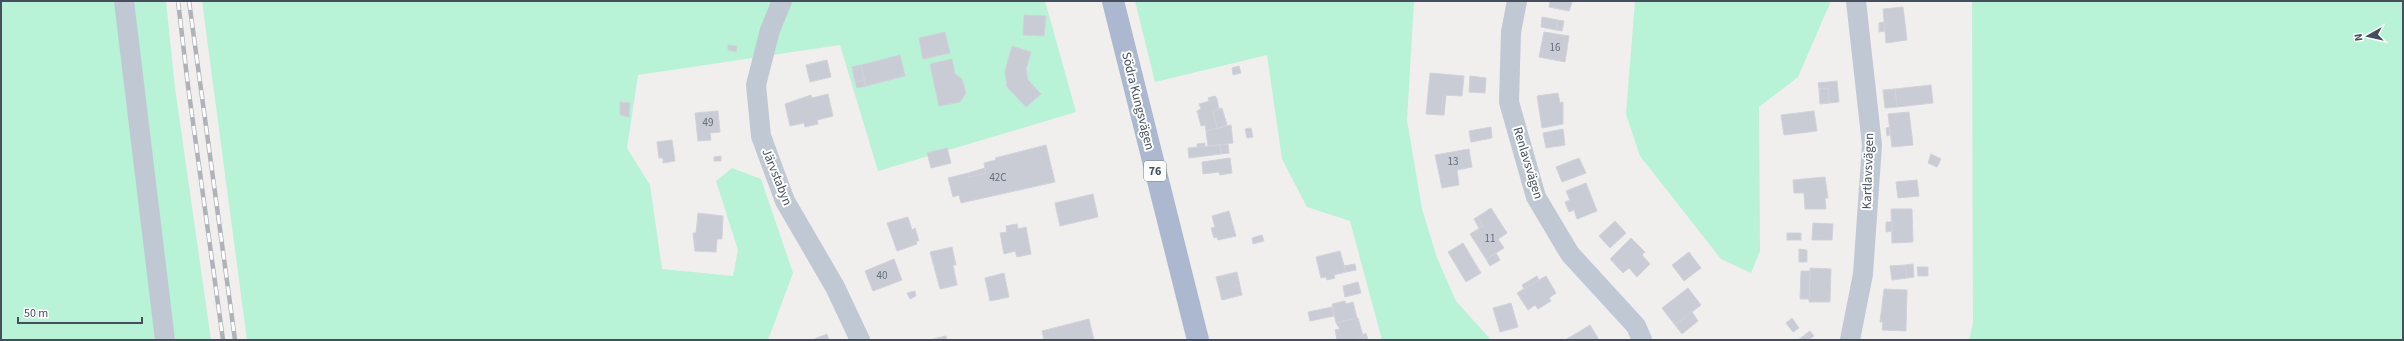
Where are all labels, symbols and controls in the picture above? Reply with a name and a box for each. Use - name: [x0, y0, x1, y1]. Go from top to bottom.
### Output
- north arrow: [2348, 16, 2388, 56]
- text: N: [2351, 33, 2367, 42]
- house number: 16: [1550, 40, 1561, 55]
- street label: Södra Kungsvägen: [1117, 50, 1159, 152]
- house number: 49: [703, 115, 713, 130]
- street label: Renlavsvägen: [1509, 125, 1547, 201]
- street label: Kartlavsvägen: [1858, 132, 1878, 210]
- street label: Järvstabyn: [757, 146, 797, 208]
- house number: 13: [1448, 154, 1458, 169]
- road number: 76: [1144, 161, 1166, 181]
- house number: 42C: [989, 170, 1007, 185]
- house number: 11: [1485, 231, 1495, 246]
- house number: 40: [877, 268, 887, 283]
- scale bar: [18, 299, 142, 325]
- text: 50 m: [24, 305, 48, 322]

